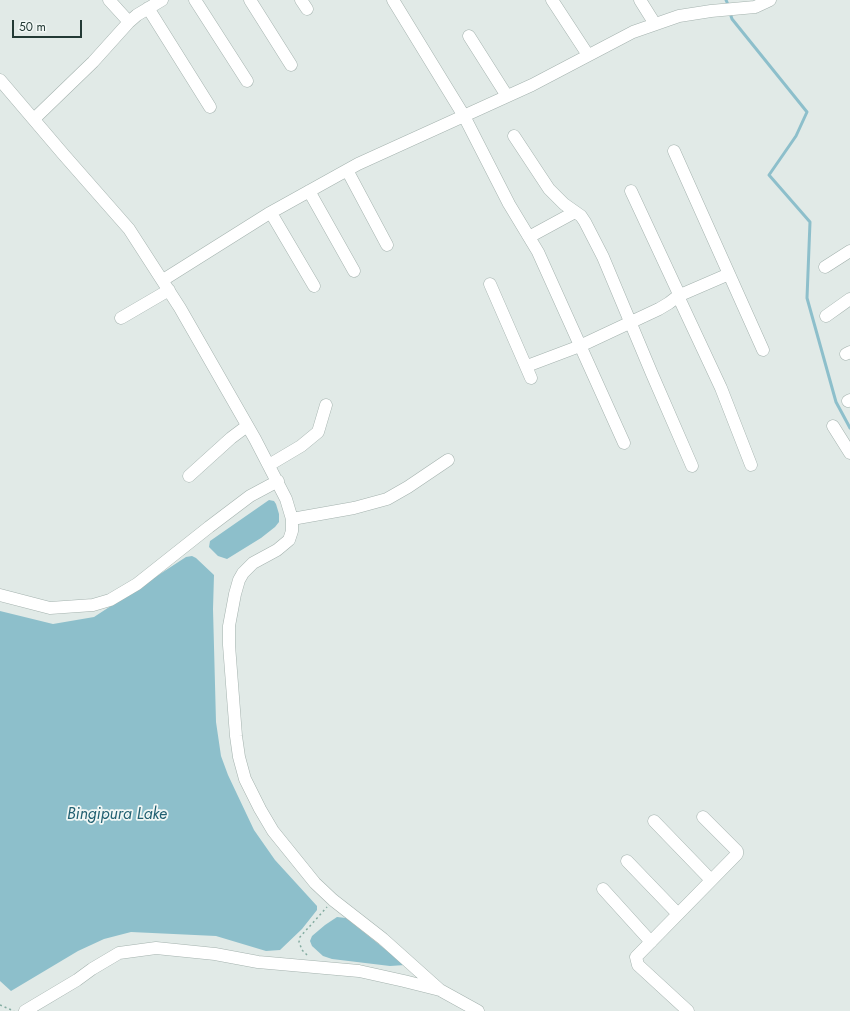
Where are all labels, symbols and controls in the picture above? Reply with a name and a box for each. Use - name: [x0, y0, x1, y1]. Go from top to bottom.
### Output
- scale bar: [14, 12, 84, 38]
- text: 50 m: [19, 18, 46, 36]
- water label: Bingipura Lake: [67, 805, 167, 825]

